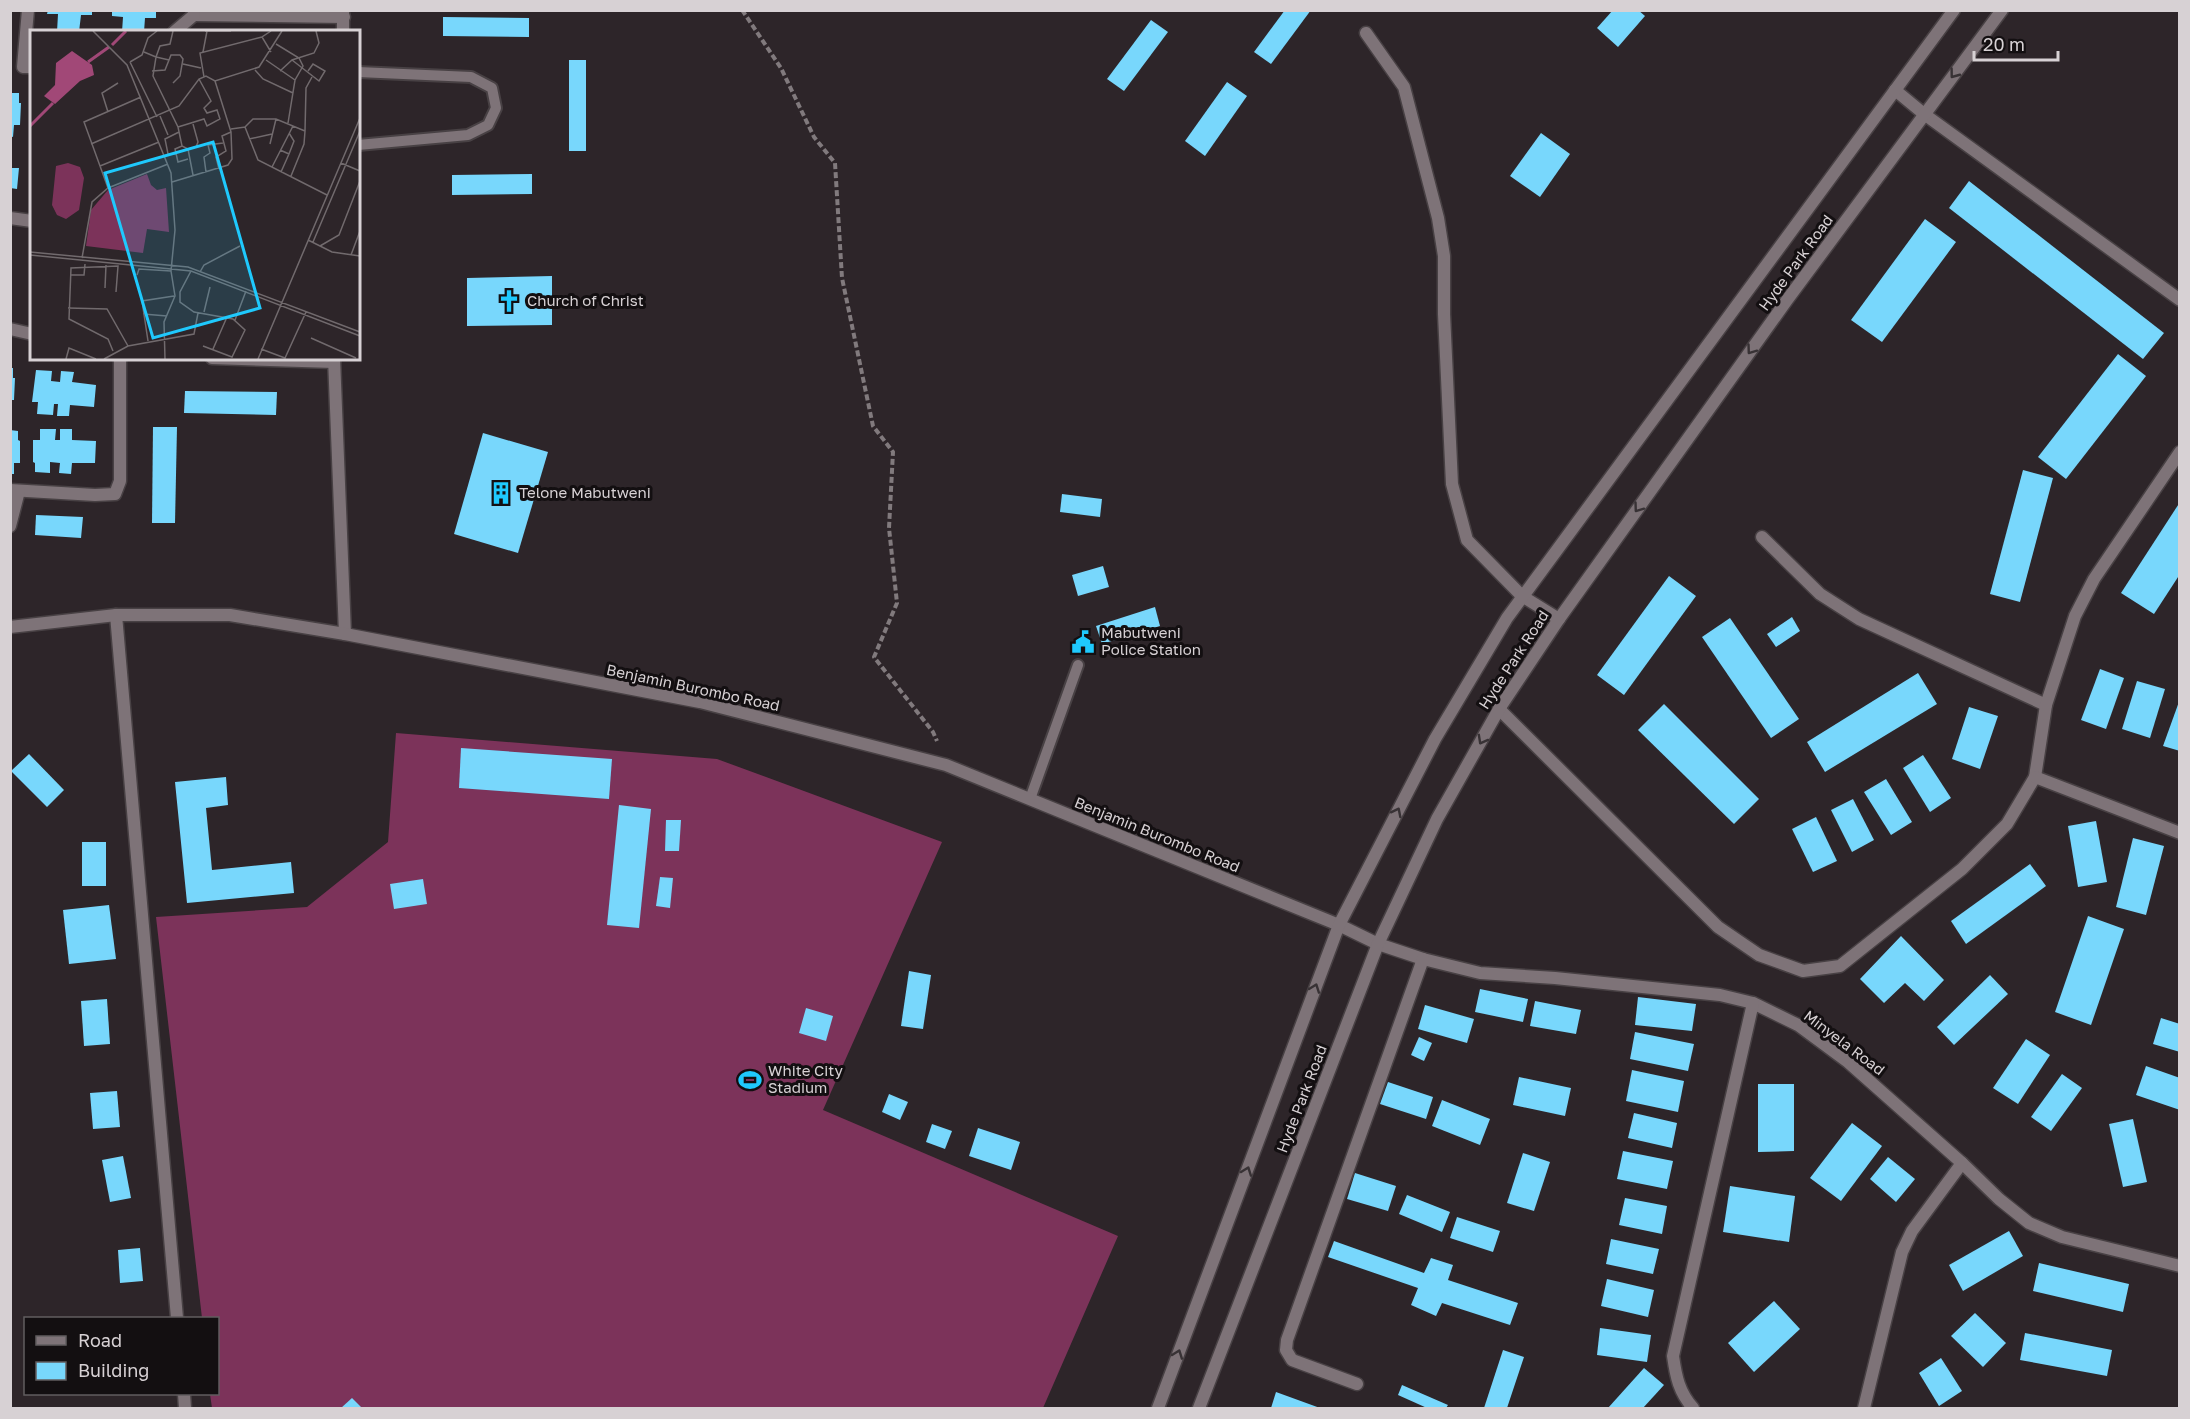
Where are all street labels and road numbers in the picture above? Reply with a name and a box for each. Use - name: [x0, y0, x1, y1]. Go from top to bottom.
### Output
- street label: Hyde Park Road: [1754, 211, 1836, 314]
- street label: Hyde Park Road: [1475, 607, 1552, 712]
- street label: Benjamin Burombo Road: [605, 660, 781, 714]
- street label: Benjamin Burombo Road: [1072, 793, 1243, 875]
- street label: Minyela Road: [1801, 1006, 1889, 1078]
- street label: Hyde Park Road: [1272, 1042, 1330, 1155]

